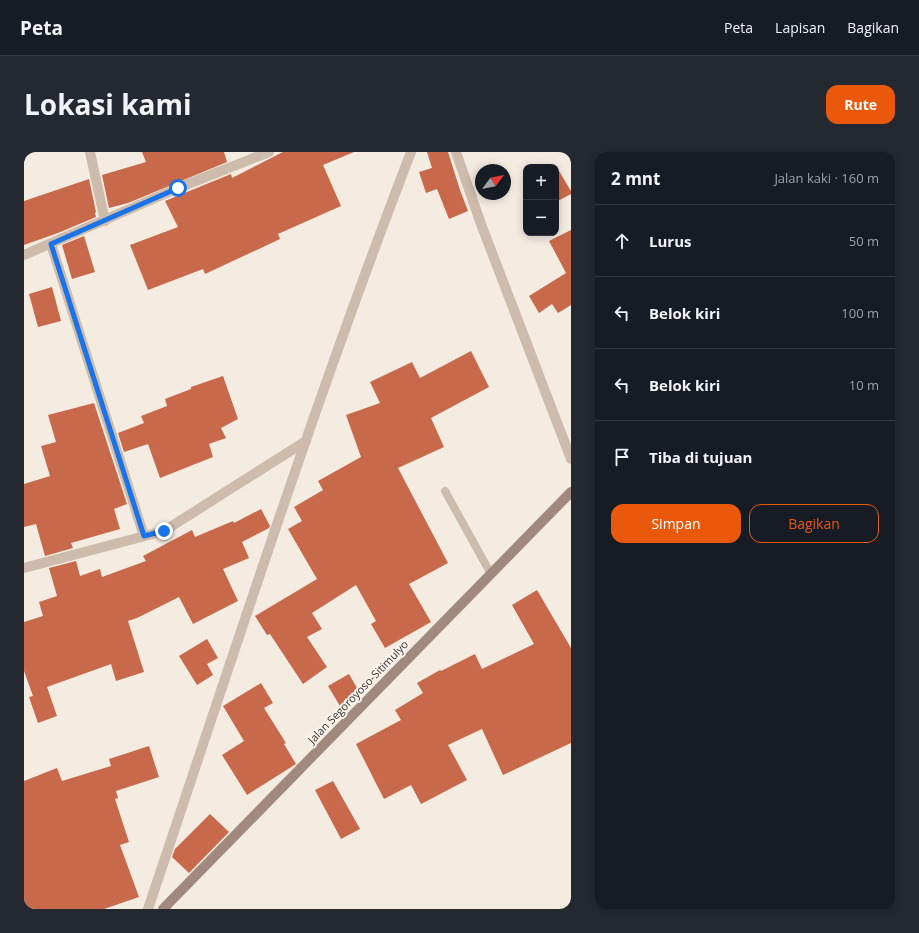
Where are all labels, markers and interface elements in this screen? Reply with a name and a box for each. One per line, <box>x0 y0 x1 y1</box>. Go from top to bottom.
text: Peta <box>20 15 63 41</box>
text: Peta <box>724 18 753 37</box>
text: Lapisan <box>775 18 825 37</box>
text: Bagikan <box>847 18 899 37</box>
text: Lokasi kami <box>24 85 191 123</box>
button: Rute <box>826 85 895 124</box>
north arrow <box>475 164 511 200</box>
map controls <box>523 164 559 236</box>
button: + <box>523 164 559 200</box>
text: 2 mnt <box>611 167 660 190</box>
text: Jalan kaki · 160 m <box>774 169 879 187</box>
route start <box>169 179 187 197</box>
button: − <box>523 200 559 236</box>
icon: ahead <box>611 230 633 252</box>
text: Lurus <box>649 231 691 251</box>
text: 50 m <box>849 232 879 250</box>
icon: left <box>611 302 633 324</box>
text: Belok kiri <box>649 303 720 323</box>
text: 100 m <box>841 304 879 322</box>
icon: left <box>611 374 633 396</box>
text: Belok kiri <box>649 375 720 395</box>
text: 10 m <box>849 376 879 394</box>
icon: arrive <box>611 446 633 468</box>
text: Tiba di tujuan <box>649 447 752 467</box>
button: Simpan <box>611 504 741 543</box>
button: Bagikan <box>749 504 879 543</box>
route end <box>155 522 173 540</box>
street label: Jalan Segoroyoso-Sitimulyo <box>303 636 411 747</box>

